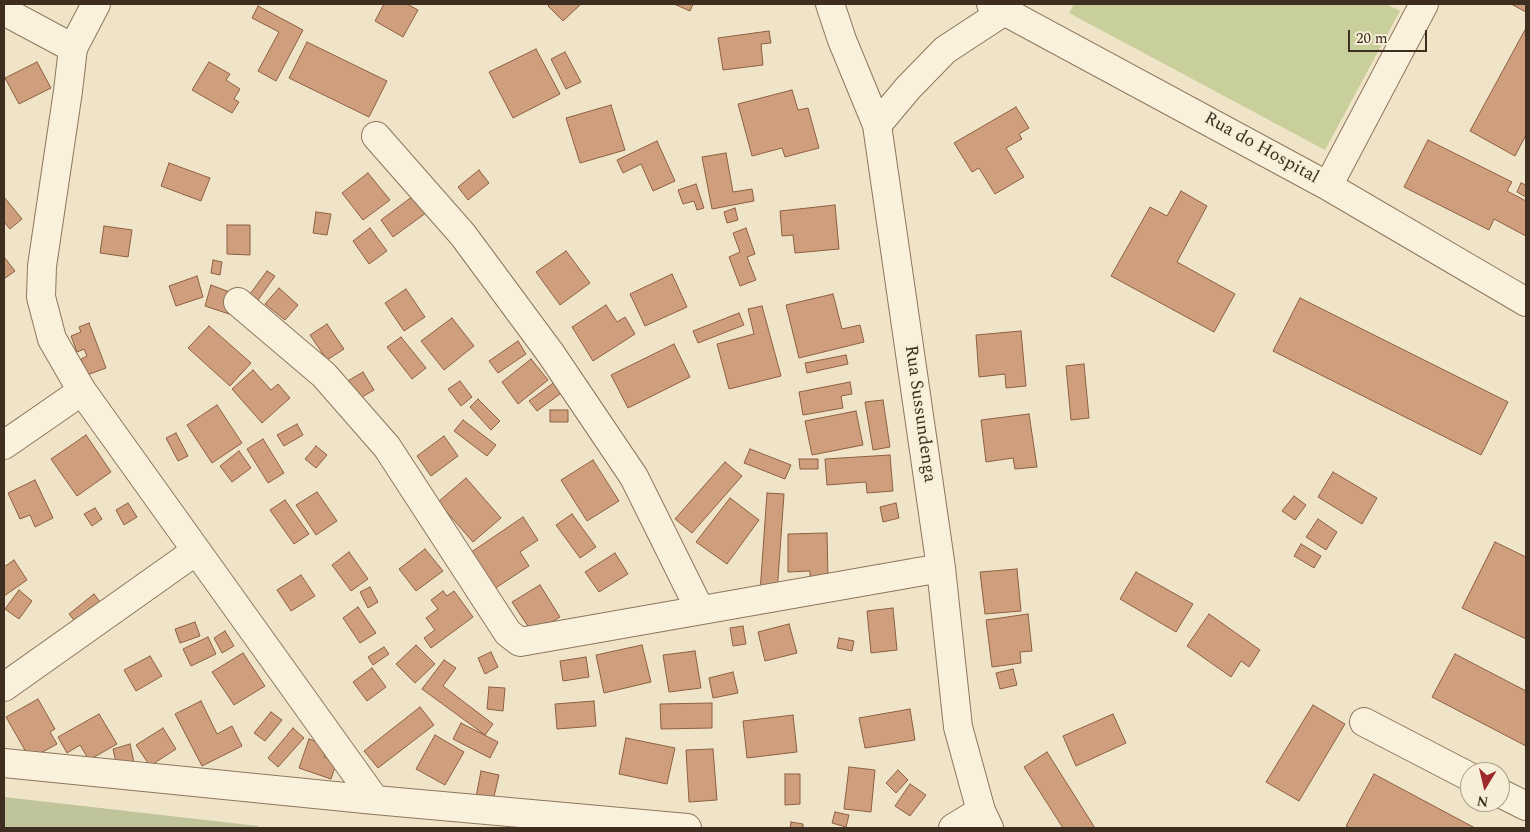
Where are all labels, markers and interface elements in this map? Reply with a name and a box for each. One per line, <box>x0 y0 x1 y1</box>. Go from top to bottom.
scale bar <box>1350 20 1429 52</box>
text: 20 m <box>1356 27 1388 50</box>
street label: Rua do Hospital <box>1200 109 1322 189</box>
street label: Rua Sussundenga <box>899 344 939 484</box>
north arrow <box>1460 762 1510 812</box>
text: N <box>1475 790 1490 813</box>

